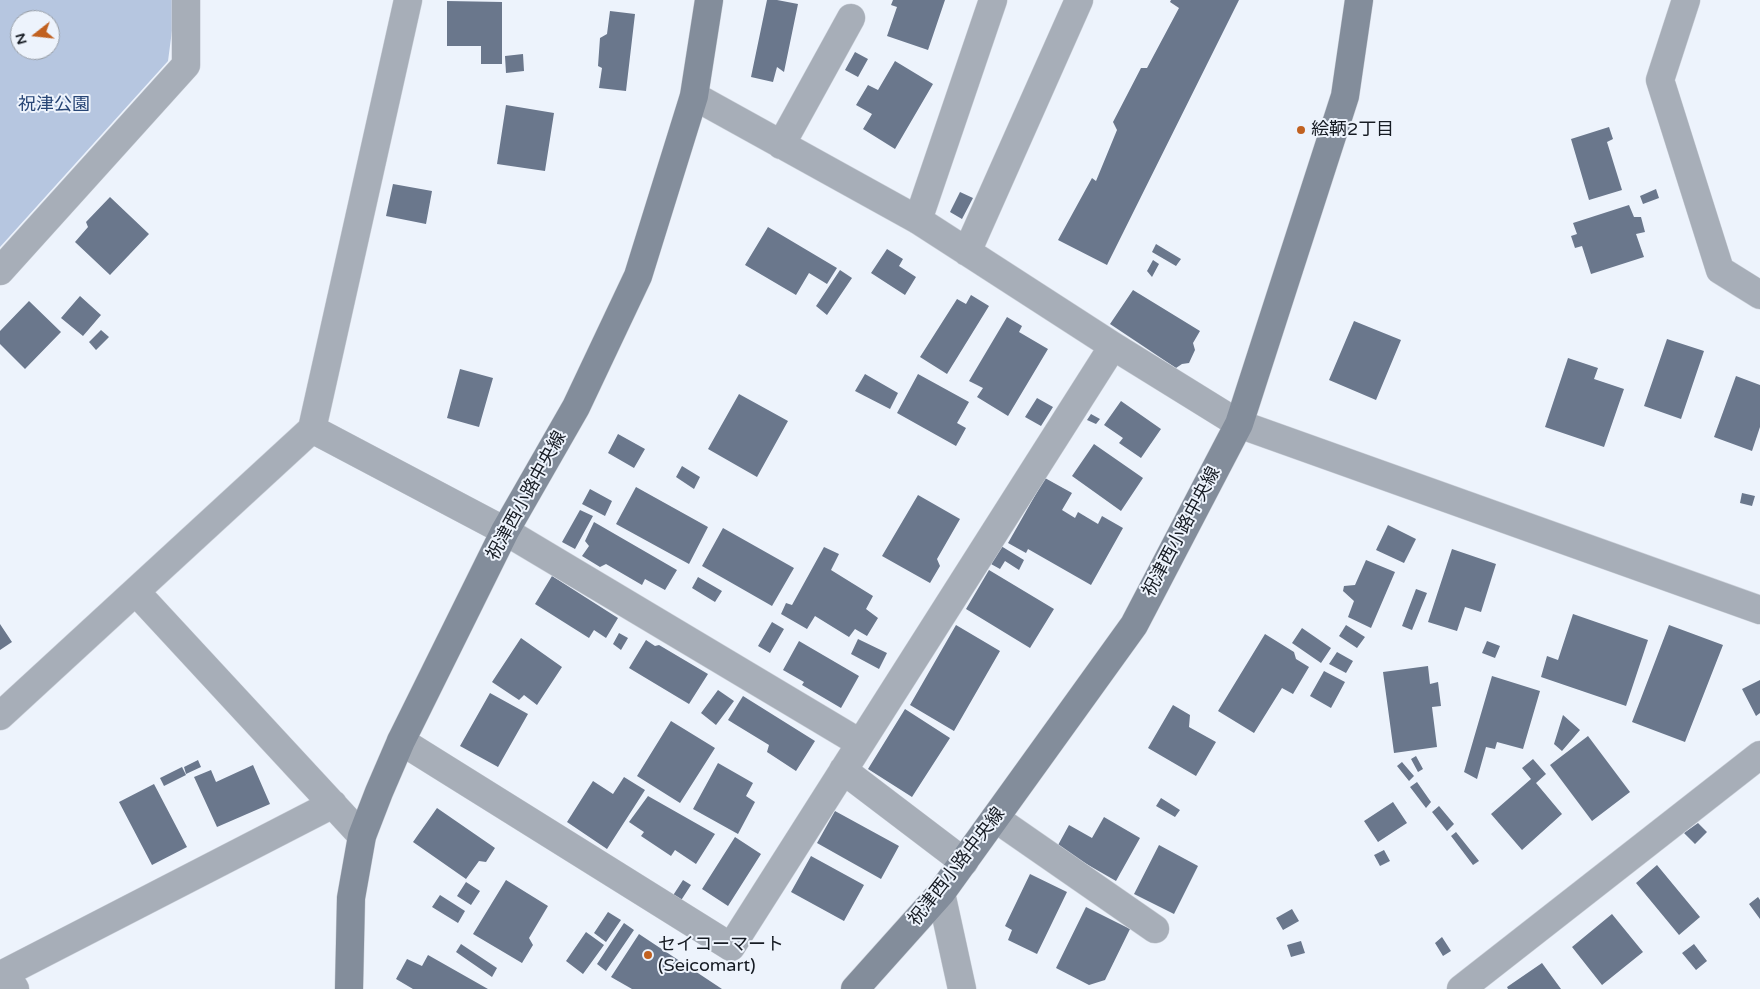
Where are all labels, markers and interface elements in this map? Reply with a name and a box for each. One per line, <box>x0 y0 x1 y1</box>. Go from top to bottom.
north arrow <box>10 10 60 60</box>
text: N <box>11 31 31 47</box>
park label: 祝津公園 <box>18 94 90 116</box>
place label: 絵鞆2丁目 <box>1311 119 1394 141</box>
marker: 絵鞆2丁目 <box>1295 124 1307 136</box>
street label: 祝津西小路中央線 <box>483 428 571 564</box>
street label: 祝津西小路中央線 <box>1139 463 1225 601</box>
street label: 祝津西小路中央線 <box>904 804 1010 930</box>
place label: セイコーマート (Seicomart) <box>658 934 784 976</box>
marker: セイコーマート (Seicomart) <box>642 949 654 961</box>

